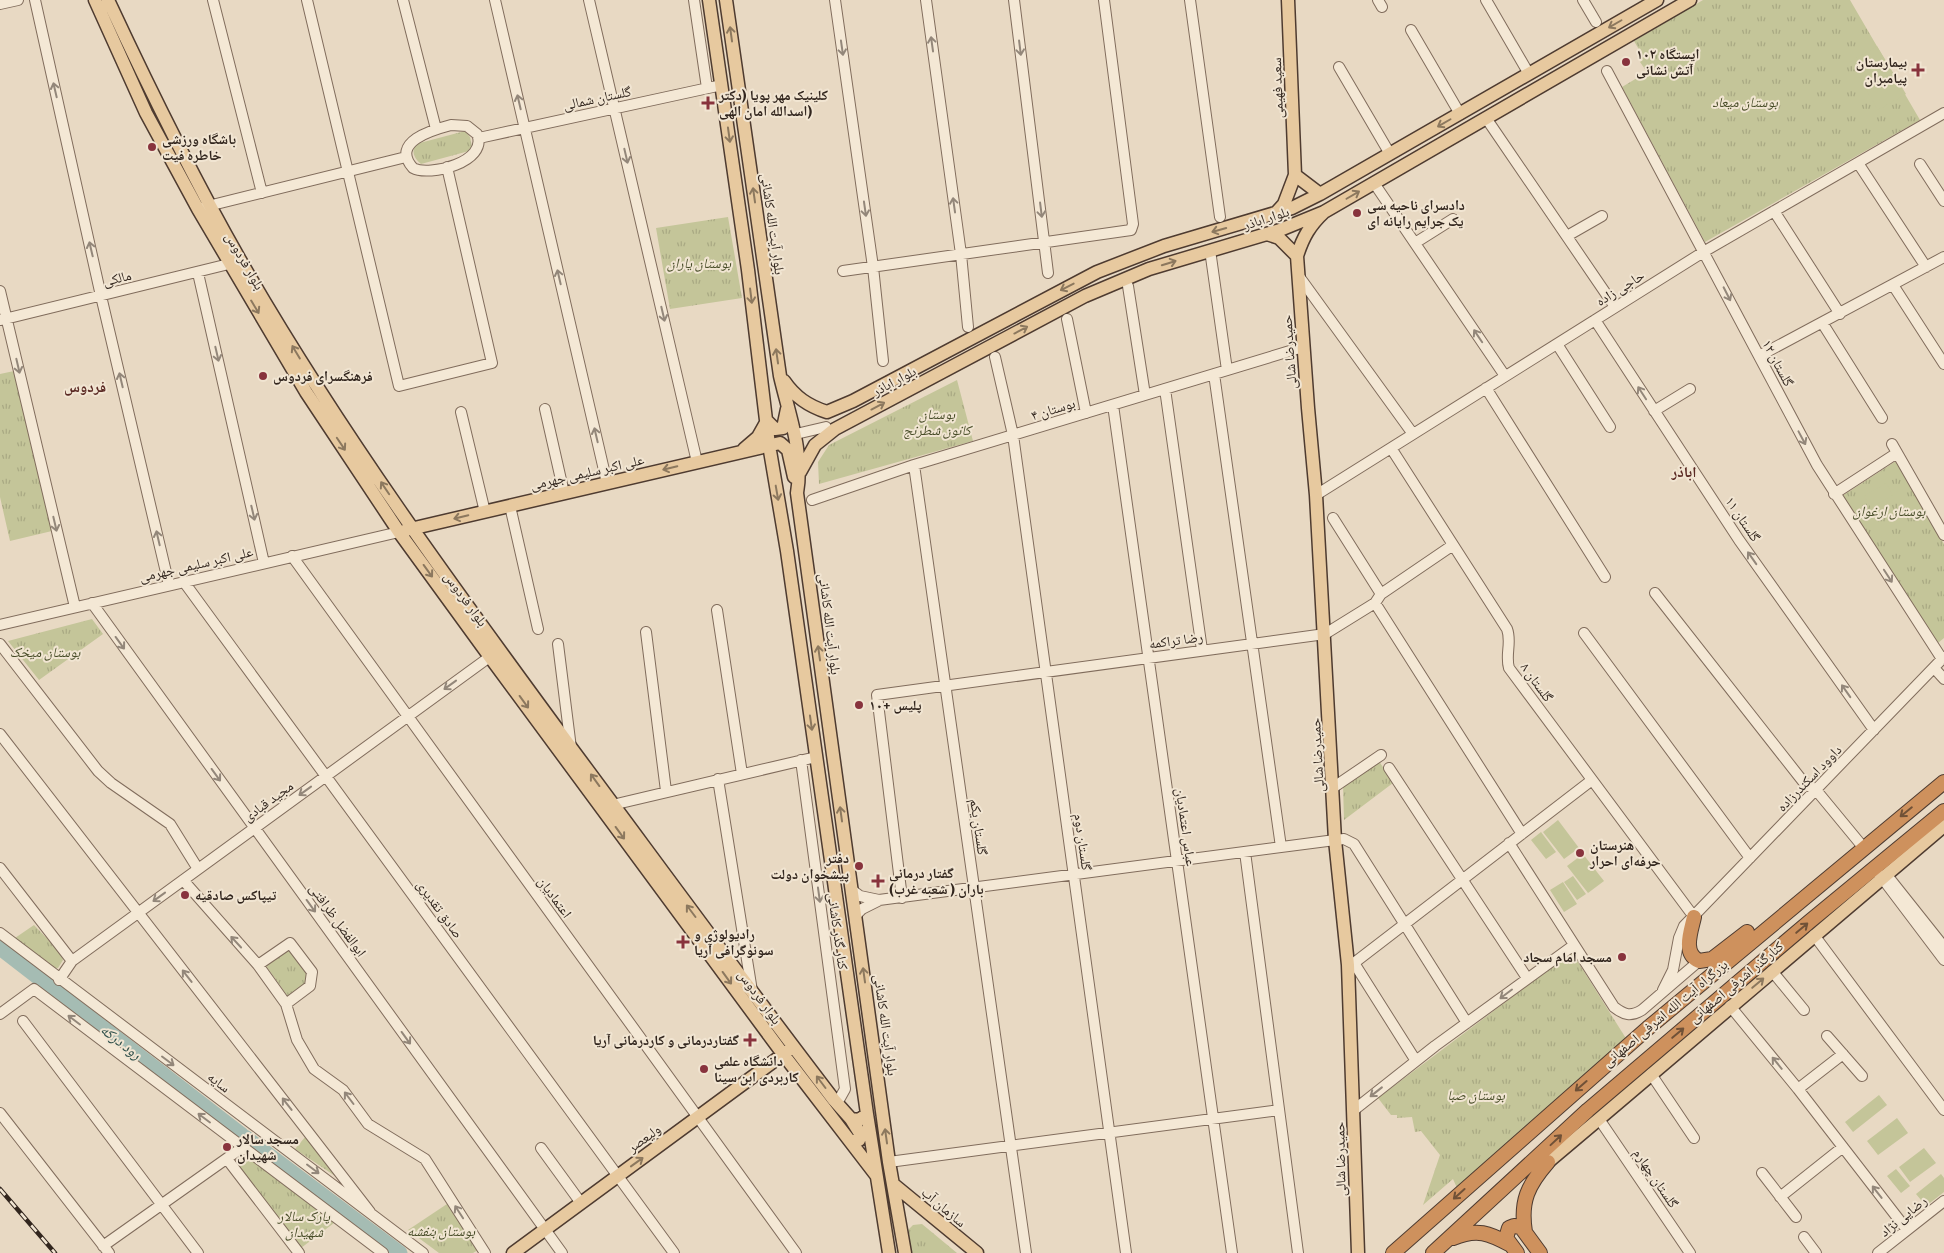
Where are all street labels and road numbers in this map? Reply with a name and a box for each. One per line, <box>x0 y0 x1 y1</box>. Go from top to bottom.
street label: سعید فهیمی <box>1265 57 1287 119</box>
street label: گلستان شمالی <box>561 80 633 114</box>
street label: بلوار آیت الله کاشانی <box>757 172 791 276</box>
street label: بلوار اباذر <box>1239 200 1291 234</box>
street label: بلوار فردوس <box>221 228 270 293</box>
street label: مالکی <box>100 264 133 290</box>
street label: حاجی زاده <box>1591 264 1648 310</box>
street label: حمیدرضا شالی <box>1275 314 1301 390</box>
street label: گلستان ۱۲ <box>1758 335 1800 390</box>
street label: بلوار اباذر <box>867 360 919 401</box>
street label: بوستان ۴ <box>1028 392 1078 424</box>
street label: علی اکبر سلیمی جهرمی <box>528 448 646 494</box>
street label: گلستان ۱۱ <box>1721 492 1766 545</box>
street label: علی اکبر سلیمی جهرمی <box>137 540 255 586</box>
street label: بلوار فردوس <box>440 567 494 630</box>
street label: بلوار آیت الله کاشانی <box>815 572 847 676</box>
street label: رضا تراکمه <box>1147 625 1204 653</box>
street label: گلستان ٨ <box>1517 658 1559 705</box>
street label: حمیدرضا شالی <box>1304 717 1328 793</box>
street label: داوود اسکندرزاده <box>1771 739 1846 815</box>
street label: مجید قبادی <box>238 775 297 825</box>
street label: عباس اعتمادیان <box>1172 786 1202 867</box>
street label: گلستان یکم <box>965 797 994 857</box>
street label: گلستان دوم <box>1069 812 1098 872</box>
street label: اعتمادیان <box>534 871 578 921</box>
street label: صادق تقدیری <box>413 875 469 942</box>
street label: ابوالفضل ظرافتی <box>305 879 372 960</box>
street label: کنار گذر کاشانی <box>824 891 854 971</box>
street label: کنارگذر اشرفی اصفهانی <box>1684 935 1787 1027</box>
street label: بزرگراه آیت الله اشرفی اصفهانی <box>1597 954 1731 1071</box>
street label: بلوار فردوس <box>734 965 788 1028</box>
street label: بلوار آیت الله کاشانی <box>870 973 904 1077</box>
street label: سایه <box>204 1066 235 1096</box>
street label: ولیعصر <box>622 1118 664 1157</box>
street label: حمیدرضا شالی <box>1328 1122 1350 1196</box>
street label: گلستان چهارم <box>1629 1144 1684 1212</box>
street label: سازمان آب <box>918 1181 971 1231</box>
street label: رضایی نژاد <box>1874 1190 1930 1241</box>

